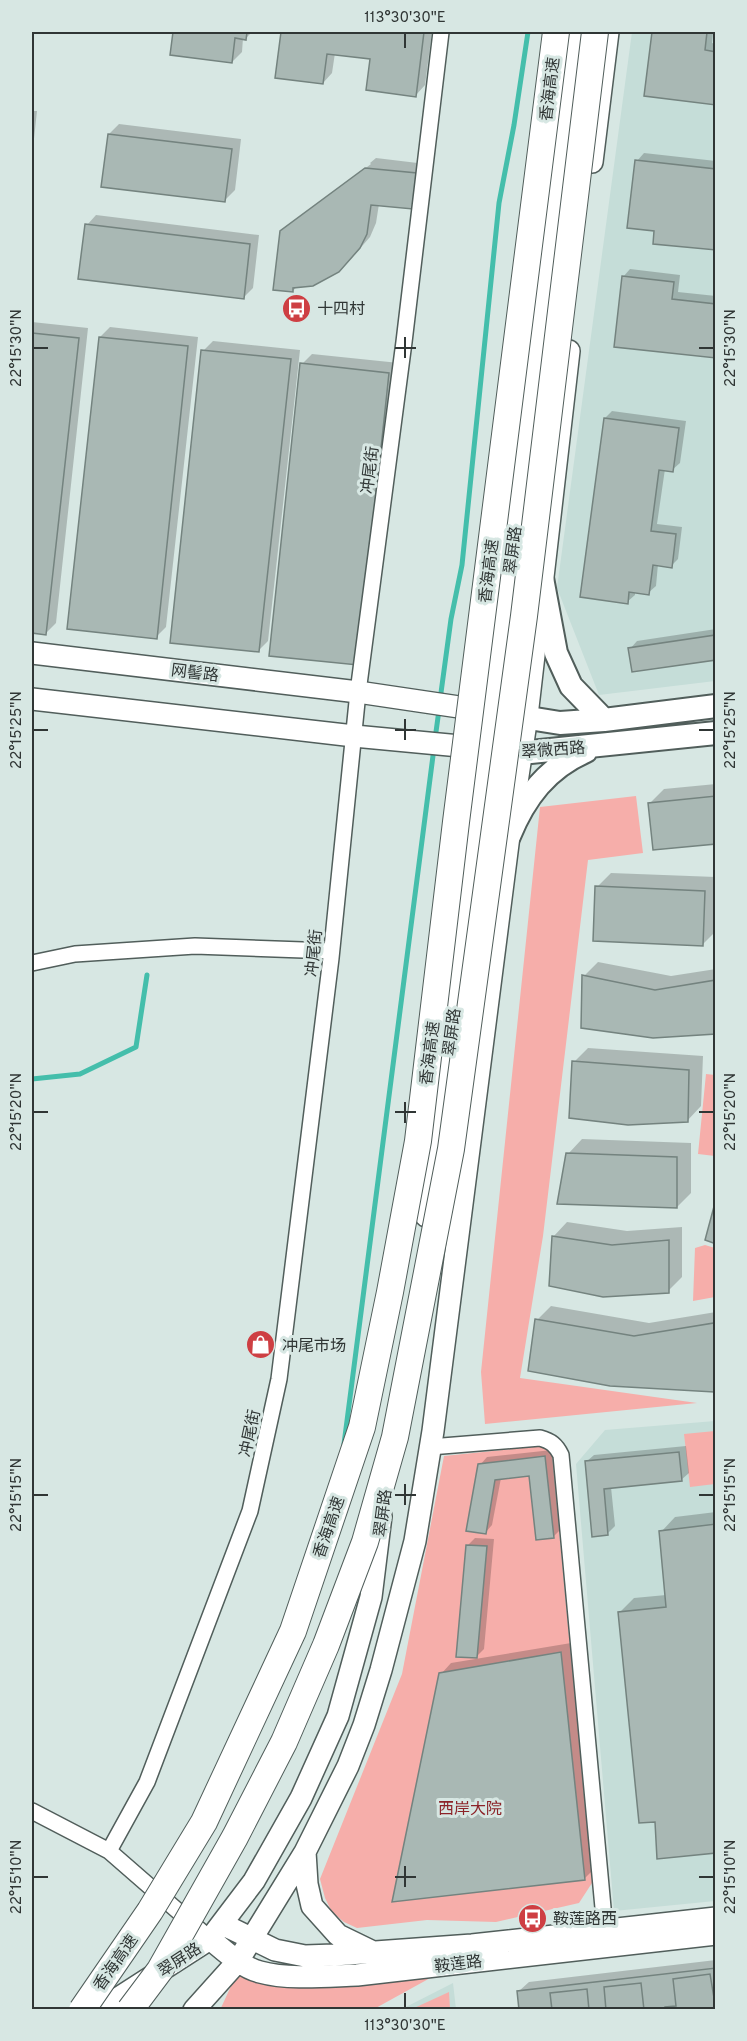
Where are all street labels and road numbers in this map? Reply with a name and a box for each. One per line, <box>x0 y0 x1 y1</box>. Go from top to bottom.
street label: 香海高速 <box>537 56 565 122</box>
street label: 冲尾街 <box>358 445 384 495</box>
street label: 翠屏路 <box>501 525 527 575</box>
street label: 香海高速 <box>476 538 504 604</box>
street label: 网髻路 <box>170 661 220 687</box>
street label: 翠微西路 <box>521 739 586 763</box>
street label: 冲尾街 <box>303 928 327 978</box>
street label: 翠屏路 <box>440 1007 466 1057</box>
street label: 香海高速 <box>417 1020 445 1086</box>
street label: 冲尾街 <box>236 1408 266 1459</box>
street label: 翠屏路 <box>371 1488 397 1538</box>
street label: 香海高速 <box>310 1494 350 1561</box>
street label: 香海高速 <box>90 1931 143 1995</box>
street label: 翠屏路 <box>155 1939 206 1982</box>
street label: 鞍莲路 <box>433 1952 483 1978</box>

